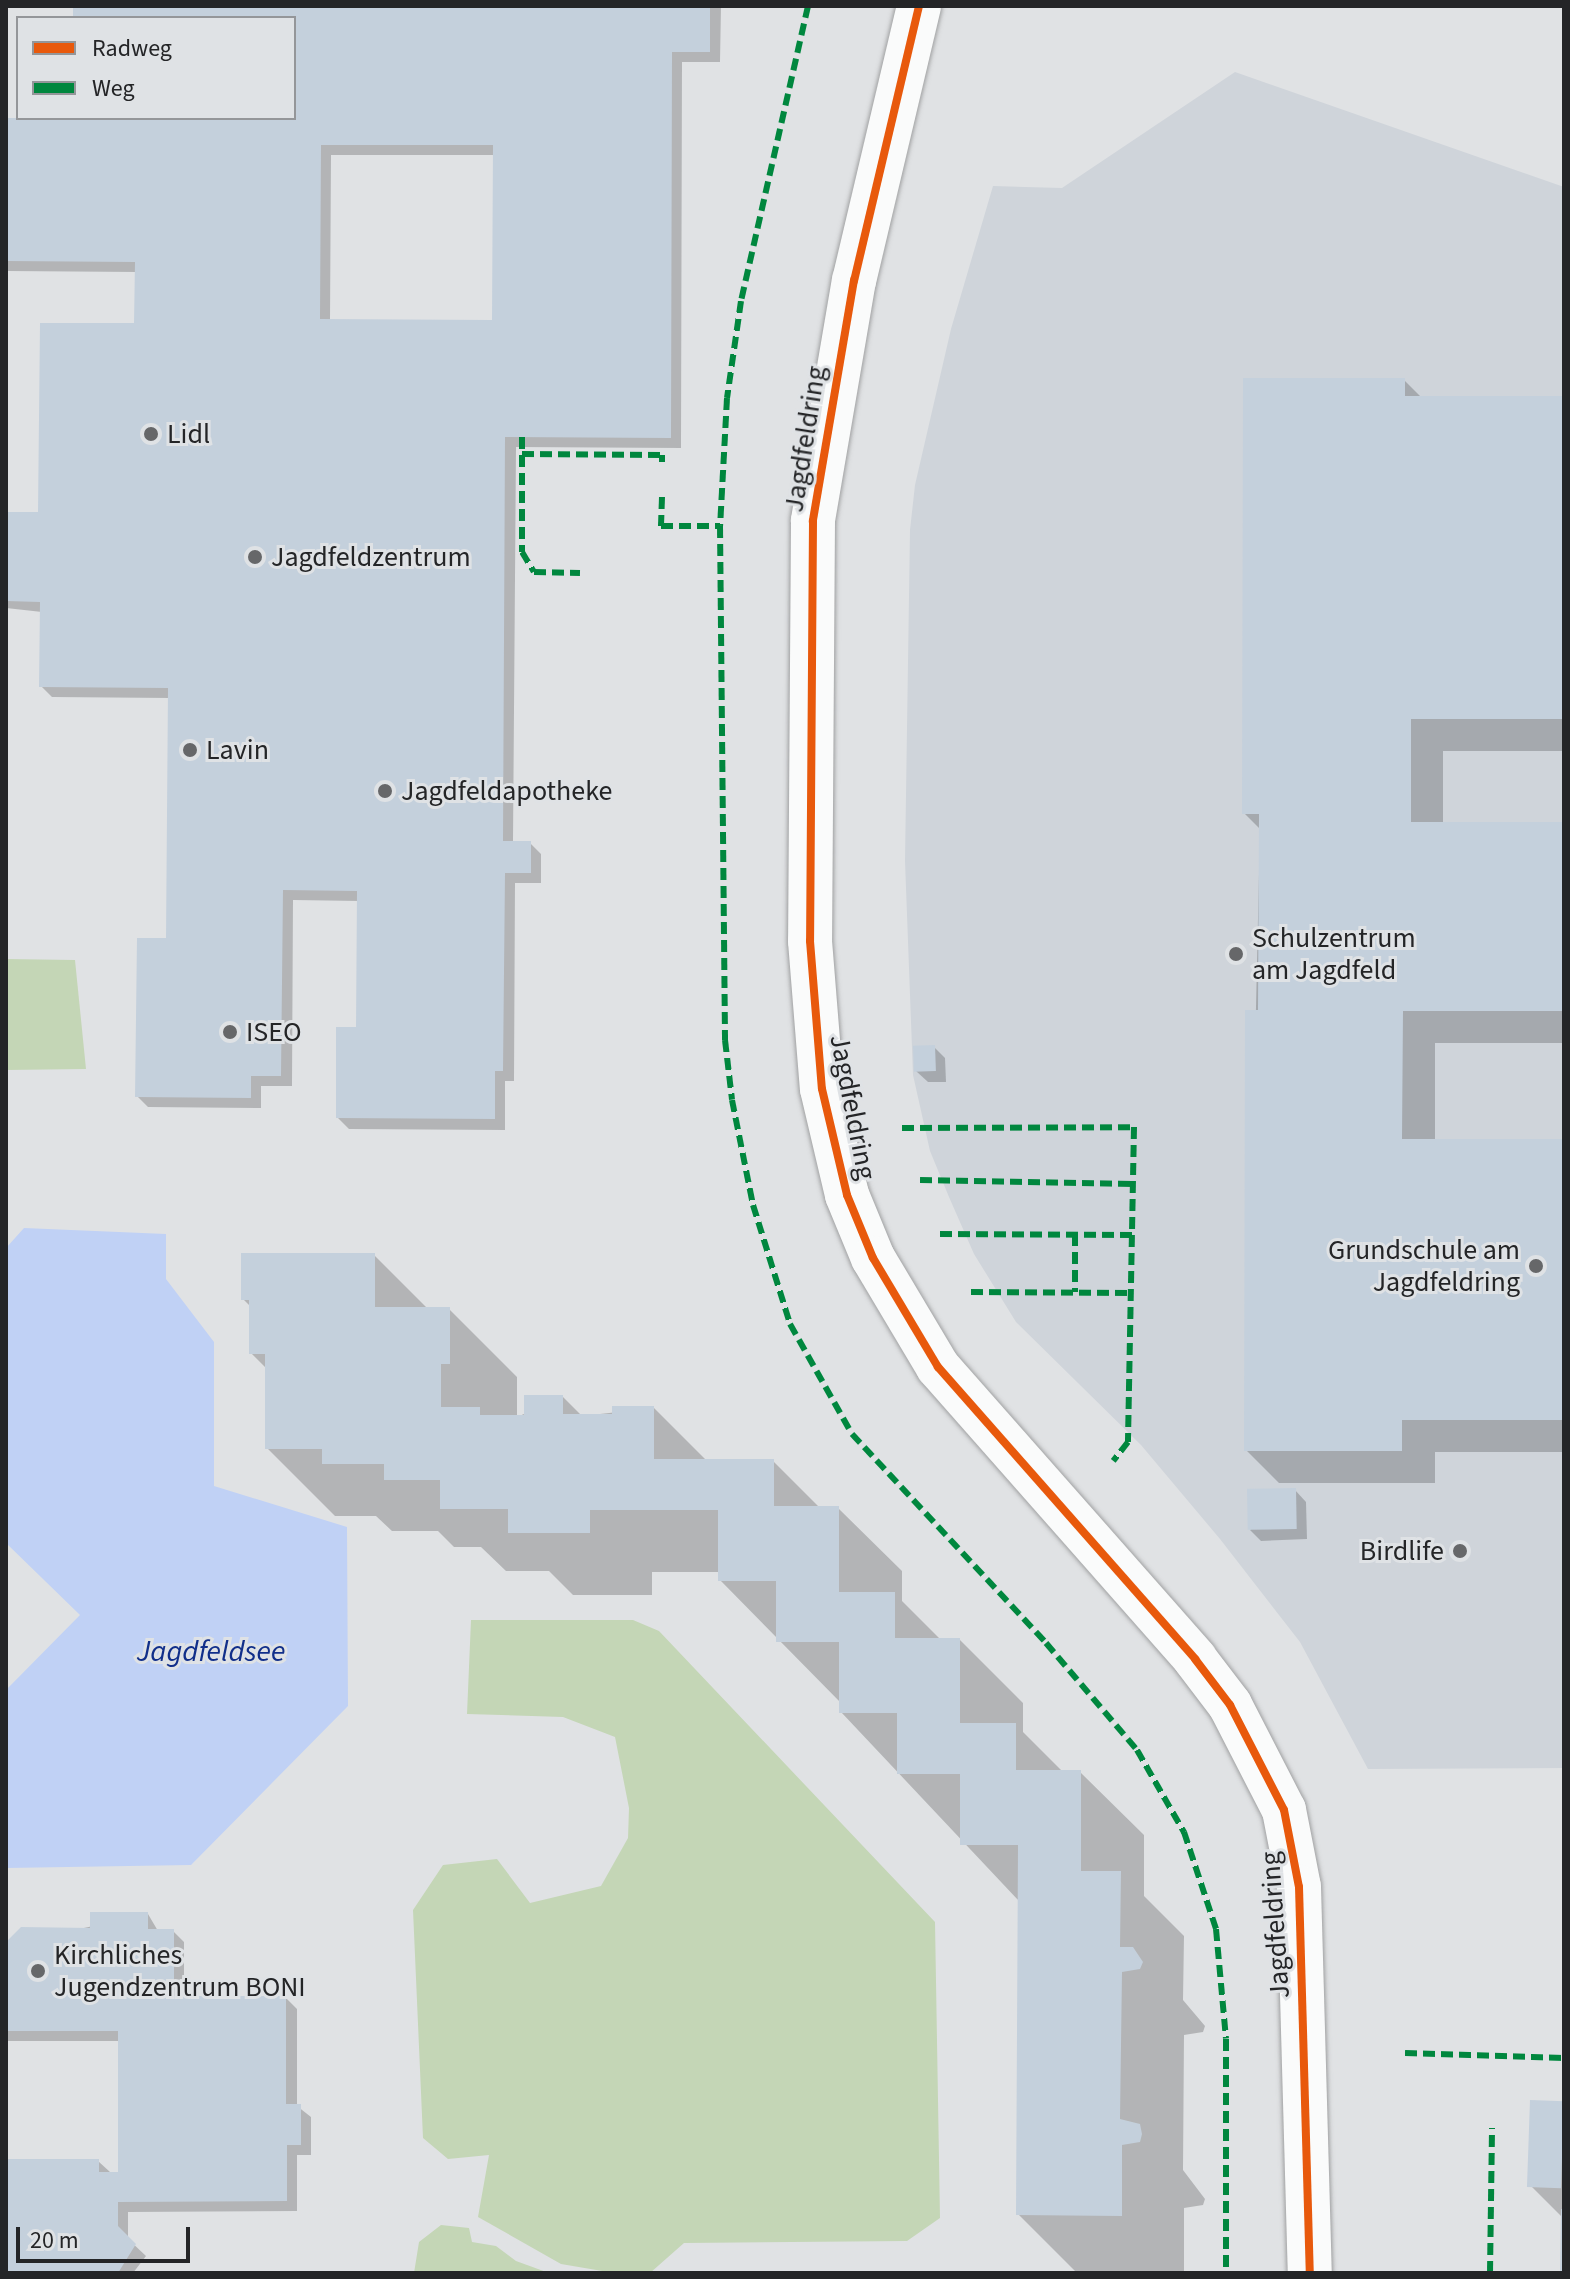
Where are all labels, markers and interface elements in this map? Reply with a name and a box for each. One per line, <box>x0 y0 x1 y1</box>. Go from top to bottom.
legend <box>16 16 296 120</box>
text: Radweg <box>92 31 172 66</box>
text: Weg <box>92 71 135 106</box>
street label: Jagdfeldring <box>777 364 833 514</box>
place label: Lidl <box>167 417 210 451</box>
marker: Lidl <box>142 425 160 443</box>
place label: Jagdfeldzentrum <box>271 540 471 574</box>
marker: Jagdfeldzentrum <box>246 548 264 566</box>
place label: Lavin <box>206 733 269 767</box>
marker: Lavin <box>181 741 199 759</box>
place label: Jagdfeldapotheke <box>401 774 612 808</box>
marker: Jagdfeldapotheke <box>376 782 394 800</box>
place label: Schulzentrum am Jagdfeld <box>1252 921 1416 987</box>
marker: Schulzentrum am Jagdfeld <box>1227 945 1245 963</box>
place label: ISEO <box>246 1015 302 1049</box>
marker: ISEO <box>221 1023 239 1041</box>
street label: Jagdfeldring <box>822 1032 884 1182</box>
place label: Grundschule am Jagdfeldring <box>1328 1233 1520 1299</box>
marker: Grundschule am Jagdfeldring <box>1527 1257 1545 1275</box>
place label: Birdlife <box>1360 1534 1444 1568</box>
marker: Birdlife <box>1451 1542 1469 1560</box>
water label: Jagdfeldsee <box>137 1634 285 1670</box>
street label: Jagdfeldring <box>1253 1850 1297 2000</box>
place label: Kirchliches Jugendzentrum BONI <box>54 1938 306 2004</box>
marker: Kirchliches Jugendzentrum BONI <box>29 1962 47 1980</box>
scale bar <box>20 2211 194 2261</box>
text: 20 m <box>30 2223 79 2258</box>

